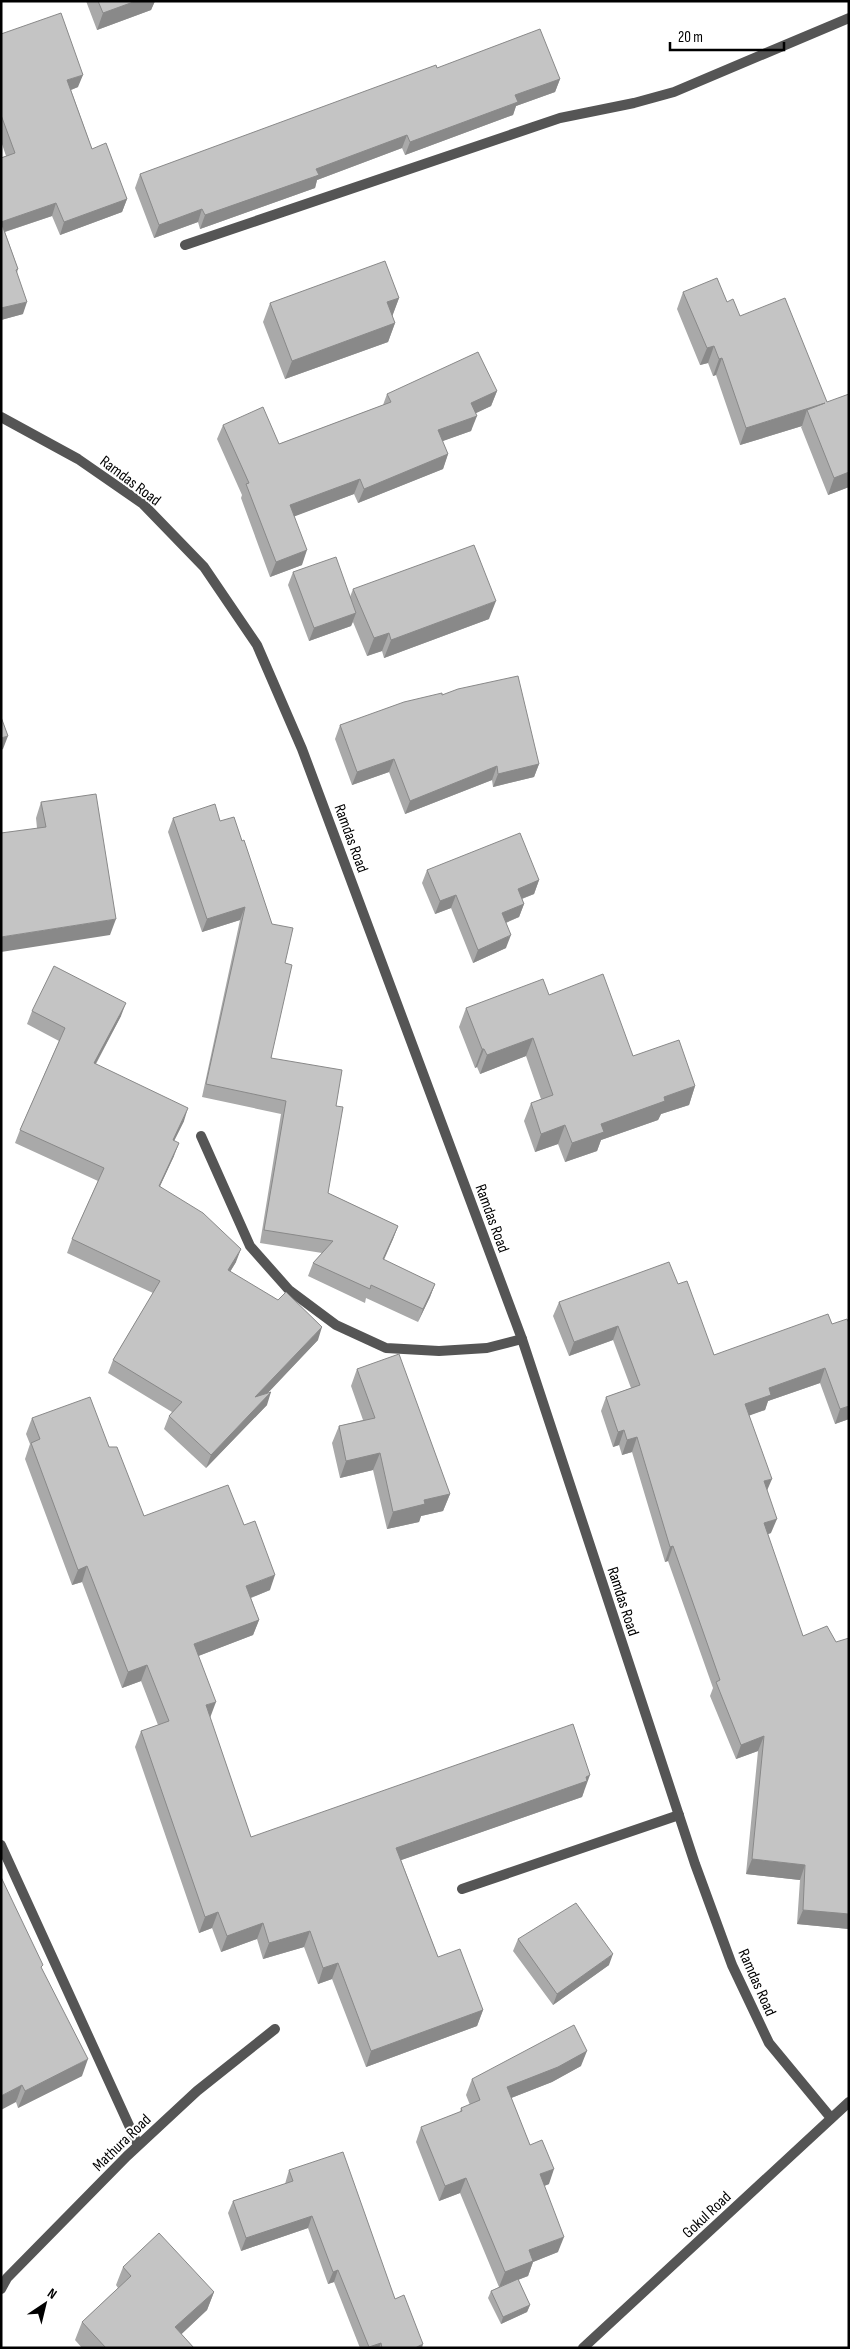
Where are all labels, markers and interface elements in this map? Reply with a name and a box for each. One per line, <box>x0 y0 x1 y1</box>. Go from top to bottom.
scale bar <box>670 20 784 52</box>
text: 20 m <box>678 28 703 47</box>
street label: Ramdas Road <box>96 452 164 510</box>
street label: Ramdas Road <box>329 802 372 875</box>
street label: Ramdas Road <box>470 1182 513 1255</box>
street label: Ramdas Road <box>603 1565 643 1638</box>
street label: Ramdas Road <box>733 1946 780 2019</box>
street label: Mathura Road <box>89 2111 155 2176</box>
street label: Gokul Road <box>679 2188 735 2242</box>
north arrow <box>20 2279 70 2329</box>
text: N <box>44 2285 60 2303</box>

